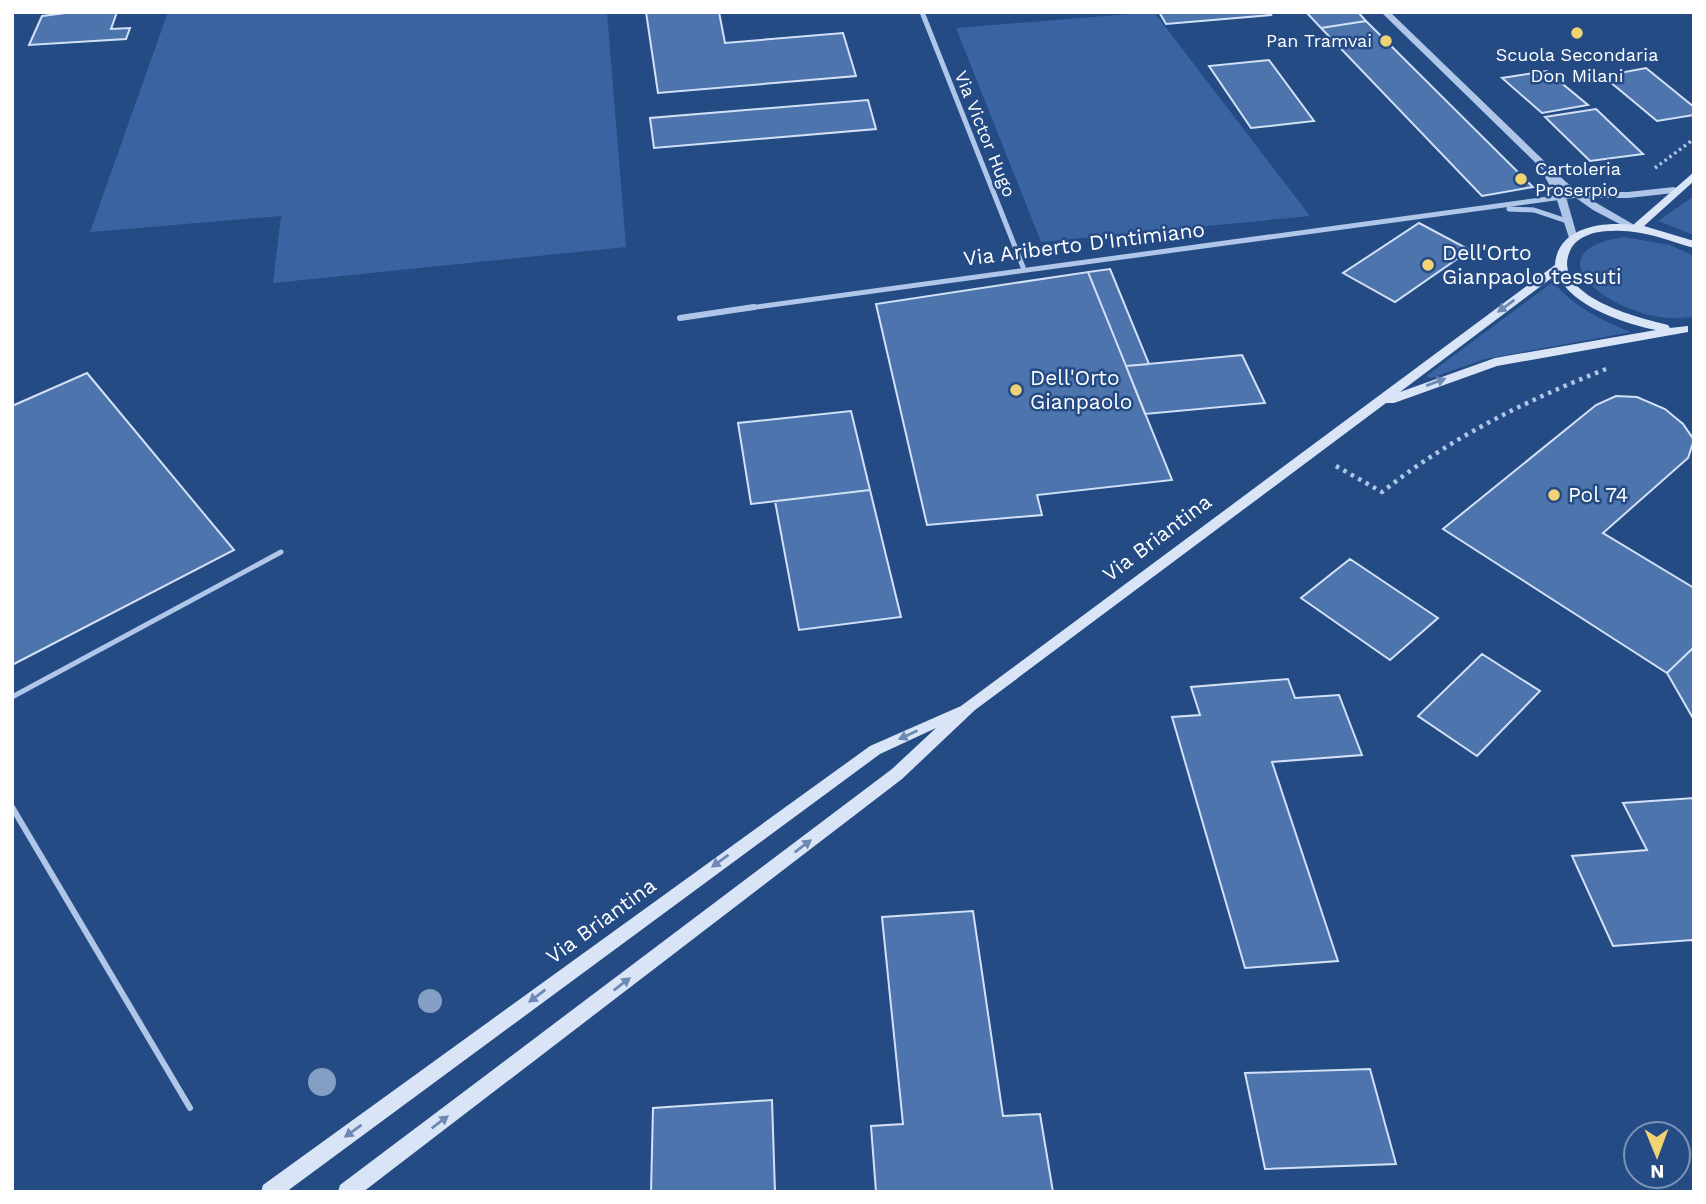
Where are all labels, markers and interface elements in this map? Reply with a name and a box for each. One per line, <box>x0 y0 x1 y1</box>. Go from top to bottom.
marker: Scuola Secondaria Don Milani <box>1569 25 1585 41</box>
place label: Pan Tramvai <box>1266 30 1372 51</box>
marker: Pan Tramvai <box>1378 33 1394 49</box>
place label: Scuola Secondaria Don Milani <box>1496 44 1658 86</box>
street label: Via Victor Hugo <box>951 68 1020 200</box>
place label: Cartoleria Proserpio <box>1535 158 1621 200</box>
marker: Cartoleria Proserpio <box>1513 171 1529 187</box>
street label: Via Ariberto D'Intimiano <box>962 216 1206 271</box>
place label: Dell'Orto Gianpaolo tessuti <box>1442 240 1622 289</box>
marker: Dell'Orto Gianpaolo tessuti <box>1420 257 1436 273</box>
one-way arrow <box>1497 299 1516 313</box>
place label: Dell'Orto Gianpaolo <box>1030 365 1132 414</box>
one-way arrow <box>1426 376 1447 387</box>
marker: Dell'Orto Gianpaolo <box>1008 382 1024 398</box>
place label: Pol 74 <box>1568 482 1628 507</box>
marker: Pol 74 <box>1546 487 1562 503</box>
street label: Via Briantina <box>1097 489 1216 587</box>
one-way arrow <box>898 729 918 741</box>
one-way arrow <box>794 840 812 854</box>
one-way arrow <box>710 854 729 868</box>
street label: Via Briantina <box>541 872 661 969</box>
one-way arrow <box>613 978 631 992</box>
one-way arrow <box>528 989 546 1004</box>
one-way arrow <box>431 1114 449 1129</box>
north arrow <box>1622 1120 1692 1190</box>
one-way arrow <box>344 1124 362 1138</box>
text: N <box>1650 1160 1665 1183</box>

